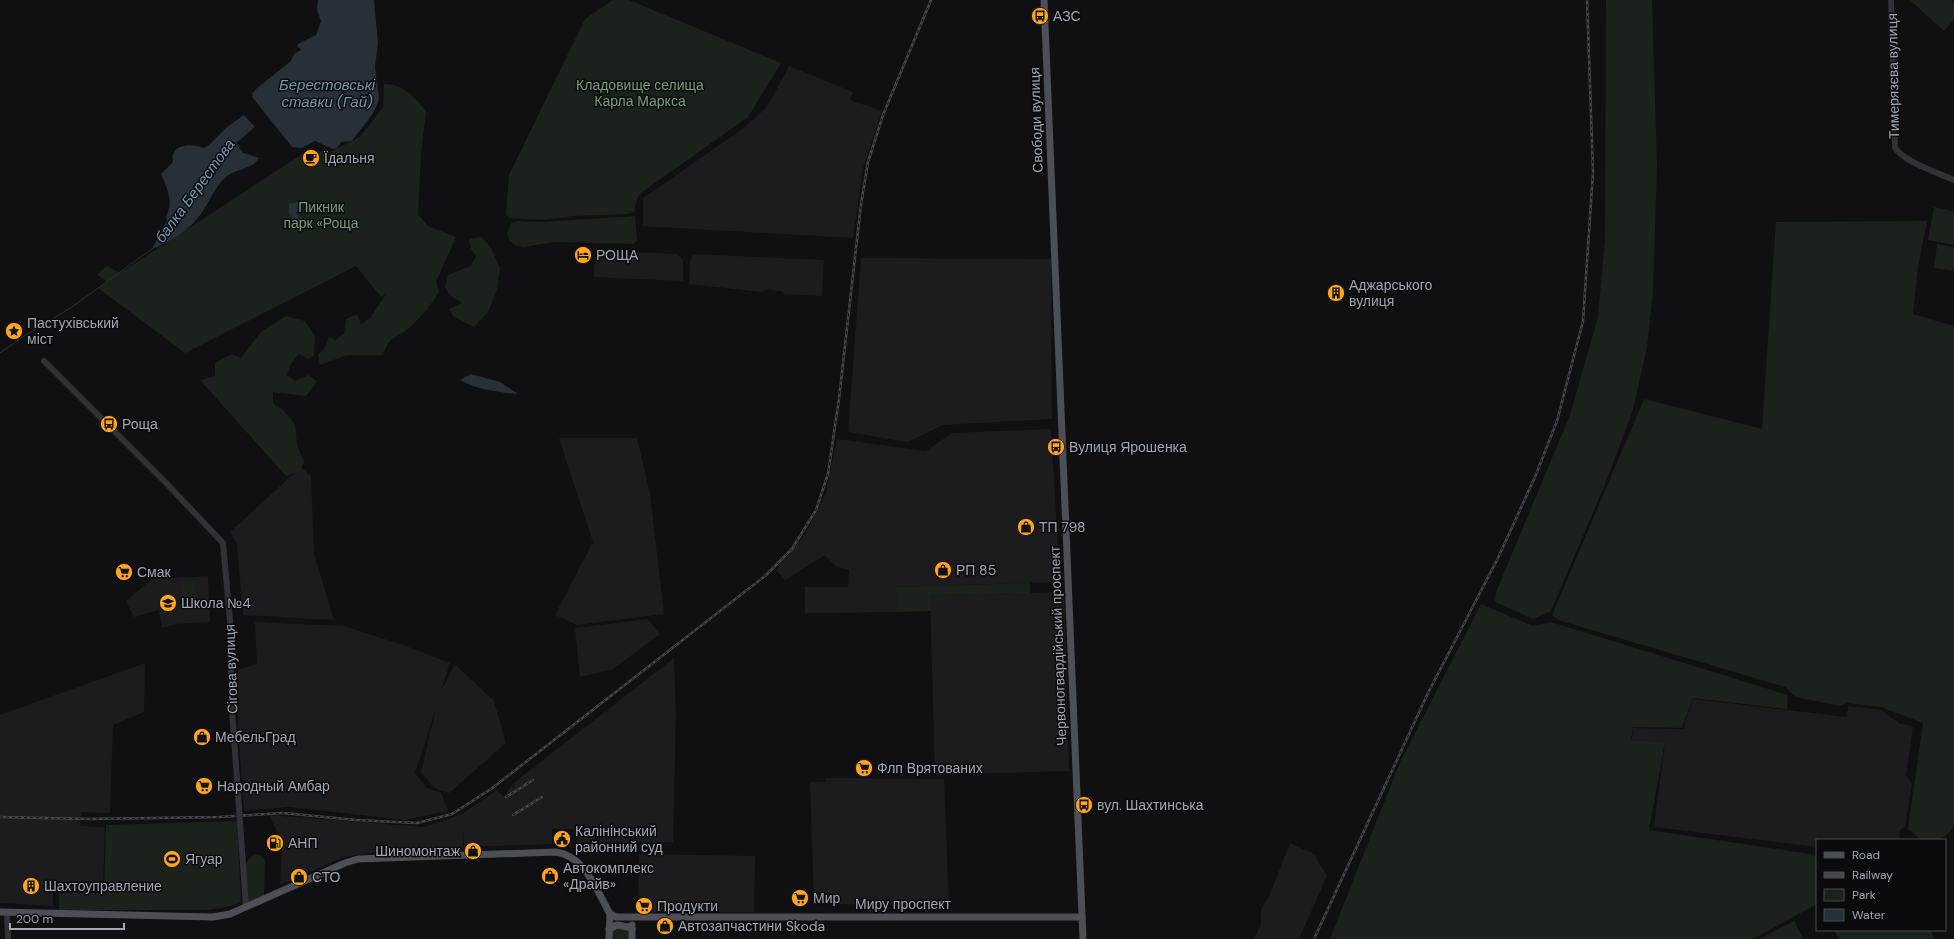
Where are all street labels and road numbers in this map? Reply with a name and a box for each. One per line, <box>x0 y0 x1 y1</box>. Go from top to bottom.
street label: Тимерязєва вулиця <box>1883 13 1903 139</box>
street label: Свободи вулиця <box>1025 67 1047 173</box>
street label: Червоногвардійський проспект <box>1045 545 1070 746</box>
street label: Сігова вулиця <box>220 624 242 714</box>
street label: Миру проспект <box>855 895 952 913</box>

